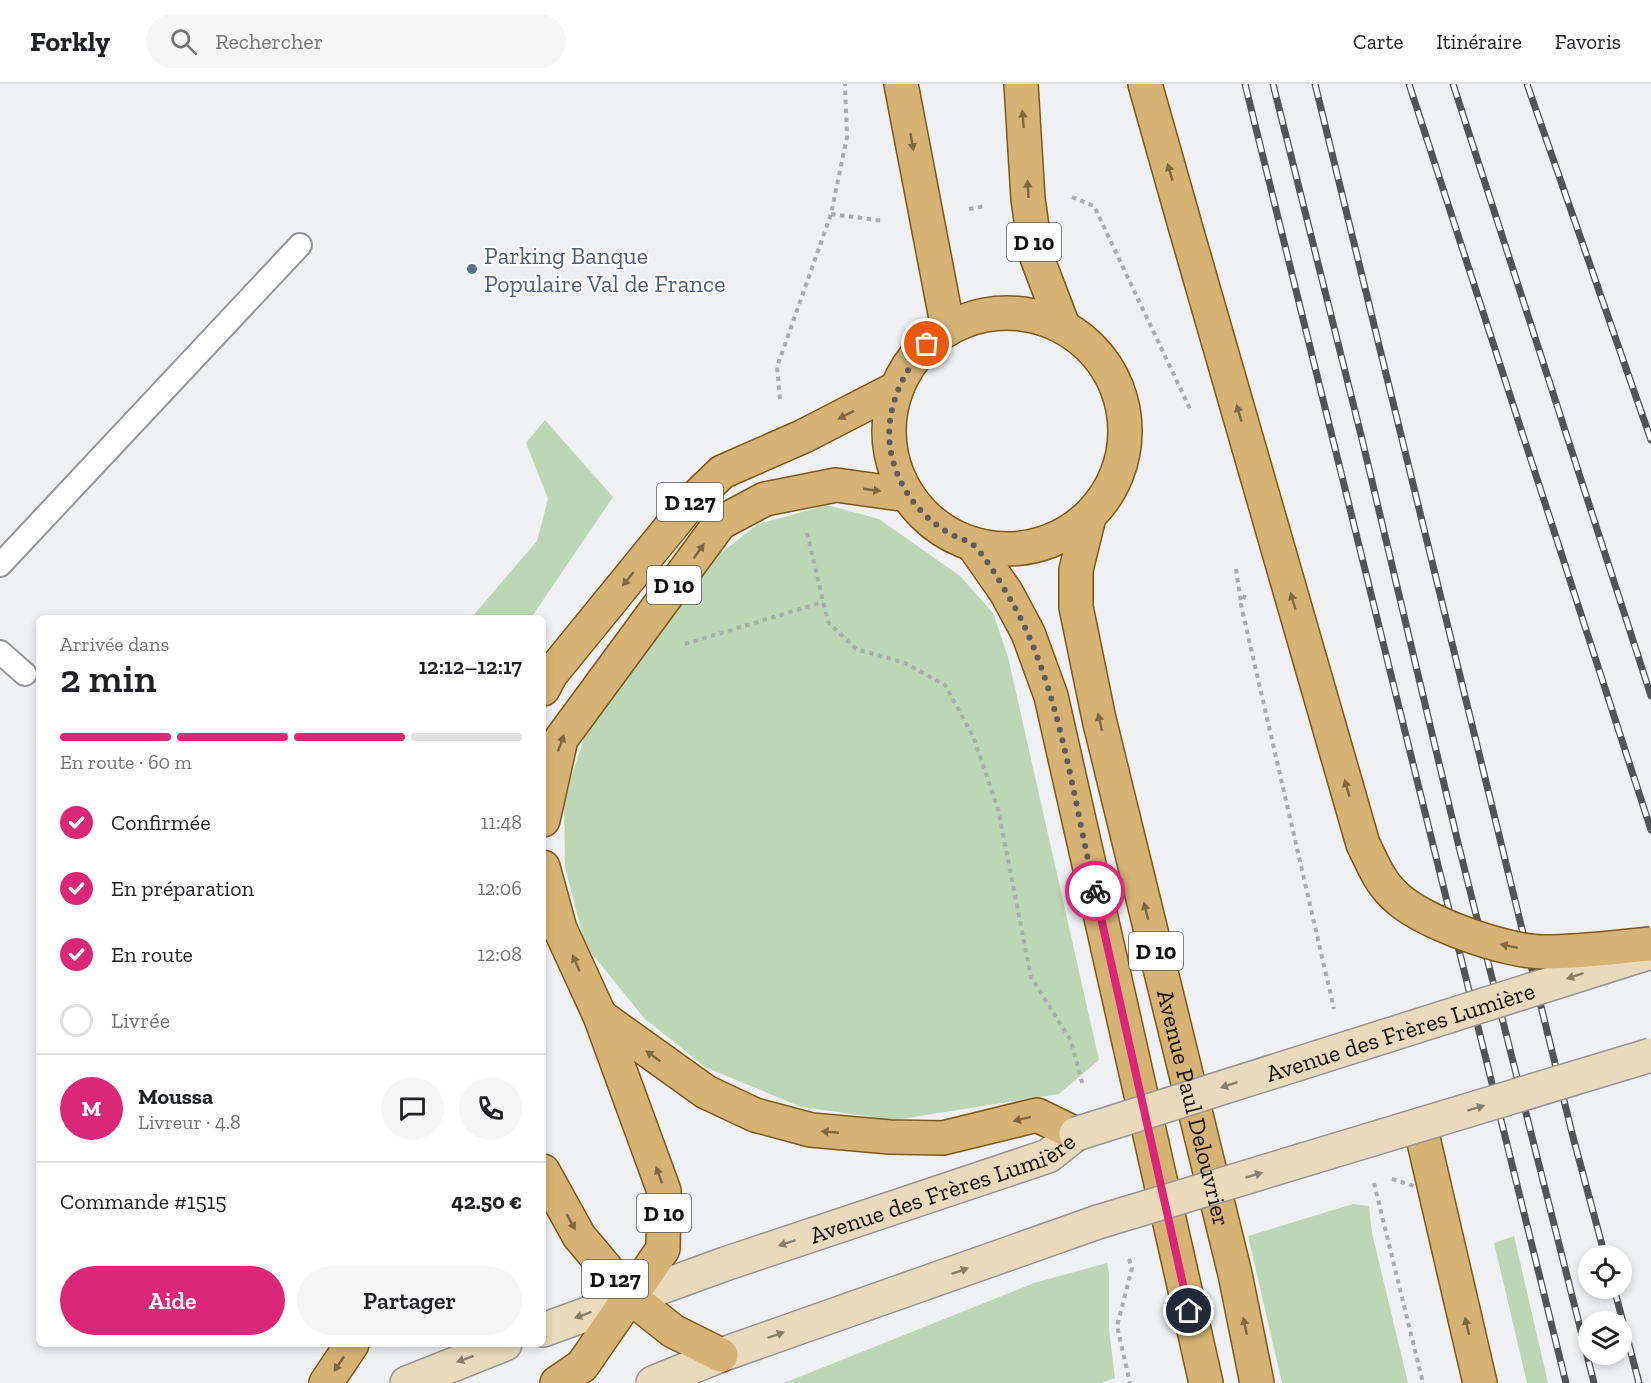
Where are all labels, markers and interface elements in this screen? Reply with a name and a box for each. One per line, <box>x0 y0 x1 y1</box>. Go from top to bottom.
search box <box>146 14 566 68</box>
text: Forkly <box>30 25 110 58</box>
icon: search <box>167 25 200 58</box>
text: Rechercher <box>215 28 323 55</box>
text: Carte <box>1353 29 1403 54</box>
text: Itinéraire <box>1436 29 1522 54</box>
text: Favoris <box>1555 29 1621 54</box>
one-way arrow <box>1018 110 1028 129</box>
one-way arrow <box>908 132 917 151</box>
one-way arrow <box>1165 163 1174 181</box>
one-way arrow <box>1023 179 1032 198</box>
road number: D 10 <box>1007 223 1061 261</box>
place label: Parking Banque Populaire Val de France <box>484 241 725 298</box>
marker: Parking Banque Populaire Val de France <box>465 262 479 276</box>
pin <box>901 318 952 369</box>
icon: bag <box>910 327 943 360</box>
one-way arrow <box>1234 404 1243 422</box>
one-way arrow <box>837 410 855 420</box>
road number: D 127 <box>657 483 723 521</box>
one-way arrow <box>863 486 882 495</box>
one-way arrow <box>693 543 705 559</box>
road number: D 10 <box>647 566 701 604</box>
one-way arrow <box>622 571 635 587</box>
one-way arrow <box>1288 592 1297 610</box>
text: Arrivée dans <box>60 632 169 656</box>
text: 12:12–12:17 <box>418 653 522 680</box>
text: 2 min <box>60 655 157 702</box>
one-way arrow <box>1095 713 1105 731</box>
one-way arrow <box>557 734 567 752</box>
text: En route · 60 m <box>60 750 192 774</box>
one-way arrow <box>1342 779 1351 797</box>
icon: check <box>60 806 93 839</box>
text: Confirmée <box>111 809 211 836</box>
text: 11:48 <box>481 810 522 834</box>
courier <box>1065 861 1125 921</box>
icon: check <box>60 872 93 905</box>
text: En préparation <box>111 875 254 902</box>
icon: bike <box>1079 875 1112 908</box>
text: 12:06 <box>477 876 522 900</box>
one-way arrow <box>1141 902 1151 921</box>
road number: D 10 <box>1129 932 1183 970</box>
icon: check <box>60 938 93 971</box>
one-way arrow <box>1500 940 1519 950</box>
text: En route <box>111 941 193 968</box>
text: 12:08 <box>477 942 522 966</box>
one-way arrow <box>571 954 580 971</box>
one-way arrow <box>1566 971 1584 981</box>
street label: Avenue des Frères Lumière <box>1262 975 1538 1088</box>
street label: Avenue Paul Delouvrier <box>1151 986 1237 1229</box>
text: Livrée <box>111 1007 170 1034</box>
one-way arrow <box>646 1050 662 1062</box>
button: chat <box>381 1077 444 1140</box>
button: phone <box>459 1077 522 1140</box>
one-way arrow <box>1220 1081 1238 1091</box>
text: Moussa <box>138 1083 213 1110</box>
text: M <box>82 1095 101 1122</box>
one-way arrow <box>1467 1103 1485 1112</box>
text: Livreur · 4.8 <box>138 1110 241 1134</box>
one-way arrow <box>1013 1114 1031 1124</box>
street label: Avenue des Frères Lumière <box>806 1126 1081 1249</box>
one-way arrow <box>820 1127 839 1137</box>
one-way arrow <box>653 1166 663 1184</box>
one-way arrow <box>1245 1170 1263 1179</box>
text: Commande #1515 <box>60 1188 227 1215</box>
text: 42.50 € <box>451 1188 522 1215</box>
road number: D 10 <box>637 1194 691 1232</box>
one-way arrow <box>566 1214 576 1231</box>
one-way arrow <box>778 1239 796 1248</box>
map controls <box>1578 1245 1632 1365</box>
button: locate <box>1578 1245 1632 1299</box>
road number: D 127 <box>582 1260 648 1298</box>
one-way arrow <box>951 1265 969 1275</box>
button: Aide <box>60 1266 285 1335</box>
button: Partager <box>297 1266 522 1335</box>
pin <box>1163 1285 1214 1336</box>
icon: home <box>1172 1294 1205 1327</box>
one-way arrow <box>574 1310 592 1320</box>
button: layers <box>1578 1311 1632 1365</box>
one-way arrow <box>1240 1316 1250 1335</box>
one-way arrow <box>1461 1317 1471 1335</box>
one-way arrow <box>767 1330 785 1340</box>
one-way arrow <box>334 1355 345 1372</box>
one-way arrow <box>456 1355 474 1364</box>

